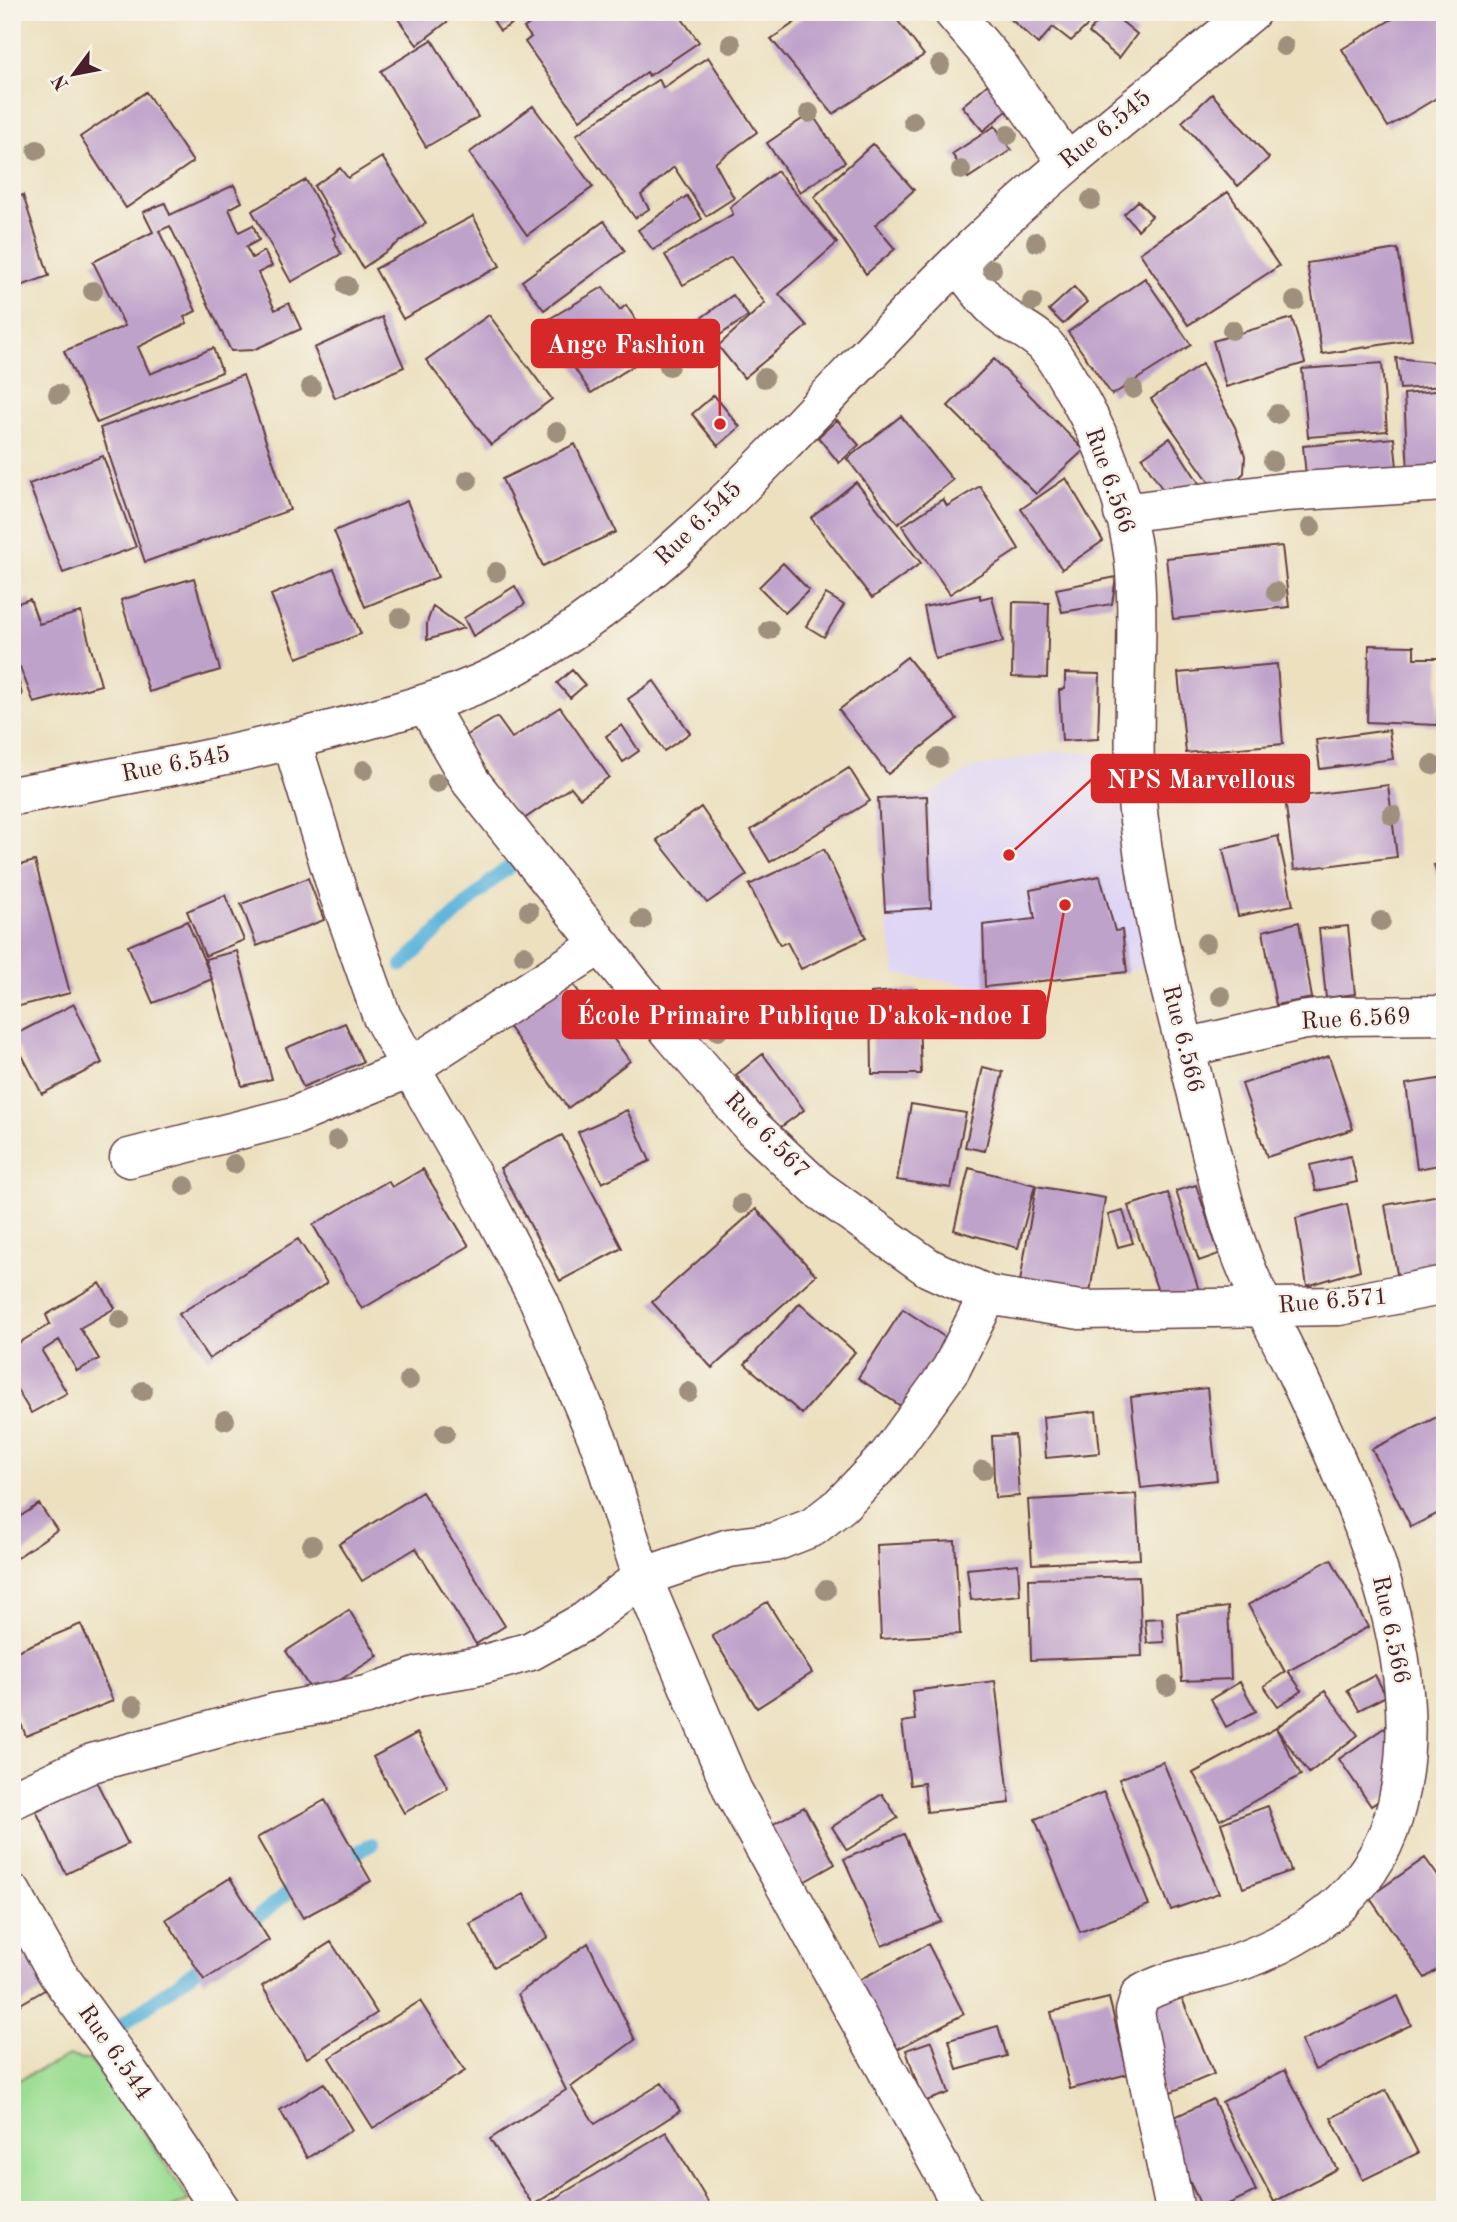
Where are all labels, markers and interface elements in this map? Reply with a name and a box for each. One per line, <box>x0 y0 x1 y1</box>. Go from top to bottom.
north arrow <box>38 38 108 108</box>
text: N <box>50 70 74 93</box>
street label: Rue 6.545 <box>1056 86 1156 174</box>
callout: Ange Fashion <box>532 320 719 367</box>
text: Ange Fashion <box>547 333 705 359</box>
street label: Rue 6.566 <box>1080 425 1138 537</box>
street label: Rue 6.545 <box>651 477 747 571</box>
street label: Rue 6.545 <box>120 743 232 787</box>
callout: NPS Marvellous <box>1092 755 1309 802</box>
text: NPS Marvellous <box>1107 768 1295 794</box>
street label: Rue 6.566 <box>1157 983 1207 1095</box>
callout: École Primaire Publique D'akok-ndoe I <box>563 991 1045 1038</box>
text: École Primaire Publique D'akok-ndoe I <box>577 998 1031 1030</box>
street label: Rue 6.569 <box>1300 1005 1412 1035</box>
street label: Rue 6.567 <box>719 1088 813 1184</box>
street label: Rue 6.571 <box>1277 1285 1389 1319</box>
street label: Rue 6.566 <box>1367 1574 1413 1686</box>
street label: Rue 6.544 <box>73 2001 155 2105</box>

